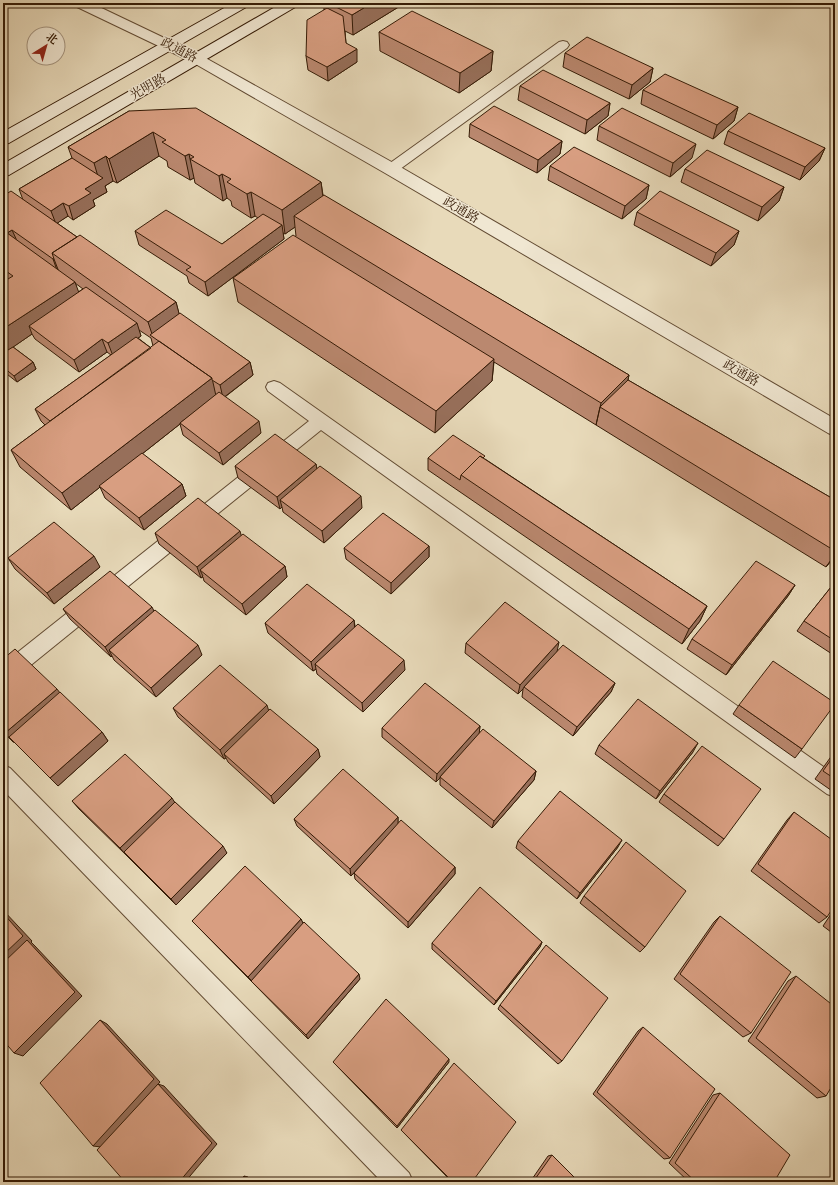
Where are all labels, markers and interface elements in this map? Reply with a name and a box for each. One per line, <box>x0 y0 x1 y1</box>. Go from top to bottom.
north arrow <box>26 26 66 66</box>
text: 北 <box>43 30 60 48</box>
street label: 政通路 <box>158 34 200 66</box>
street label: 光明路 <box>127 70 169 104</box>
street label: 政通路 <box>440 193 482 227</box>
street label: 政通路 <box>720 356 762 390</box>

